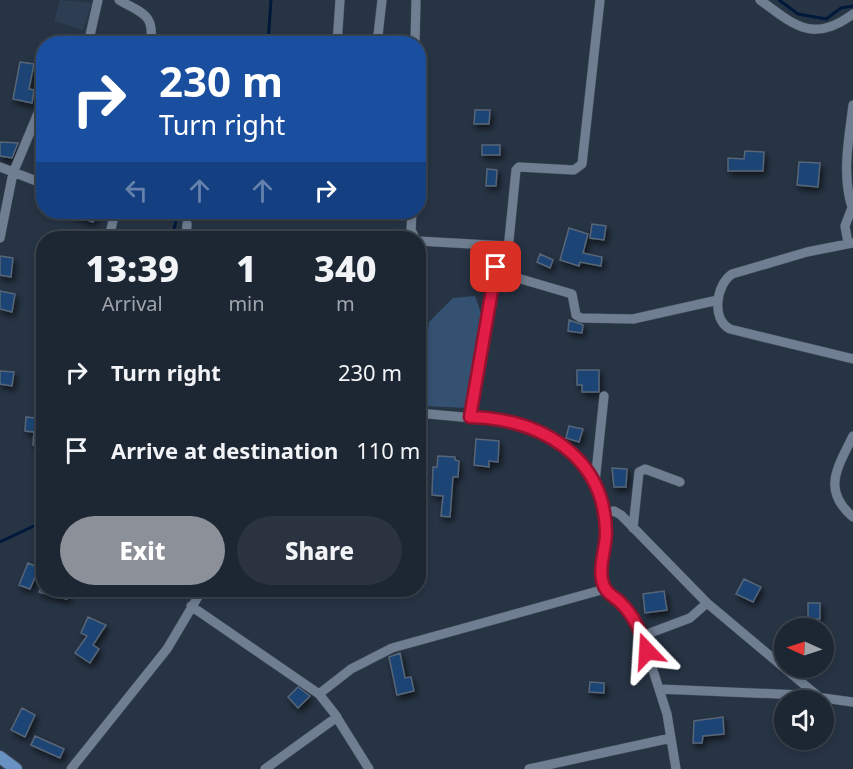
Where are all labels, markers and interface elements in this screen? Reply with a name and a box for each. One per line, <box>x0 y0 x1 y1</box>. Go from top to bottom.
text: 230 m <box>159 52 283 109</box>
icon: right <box>60 60 138 138</box>
text: Turn right <box>159 106 285 143</box>
icon: left <box>120 174 153 207</box>
icon: ahead <box>183 174 216 207</box>
icon: ahead <box>246 174 279 207</box>
icon: right <box>309 174 342 207</box>
pin <box>470 241 521 292</box>
text: 13:39 <box>85 244 179 293</box>
text: 1 <box>236 244 257 293</box>
text: 340 <box>314 244 377 293</box>
icon: arrive <box>479 250 512 283</box>
text: Arrival <box>102 290 163 317</box>
text: min <box>228 290 265 317</box>
text: m <box>336 290 355 317</box>
icon: right <box>60 356 93 389</box>
text: Turn right <box>111 357 221 387</box>
text: 230 m <box>338 357 402 387</box>
icon: arrive <box>60 434 93 467</box>
text: Arrive at destination <box>111 435 338 465</box>
text: 110 m <box>356 435 420 465</box>
button: Exit <box>60 516 225 585</box>
button: Share <box>237 516 402 585</box>
north arrow <box>774 618 834 678</box>
map controls <box>774 618 834 750</box>
position arrow <box>615 619 679 683</box>
button: sound <box>774 690 834 750</box>

